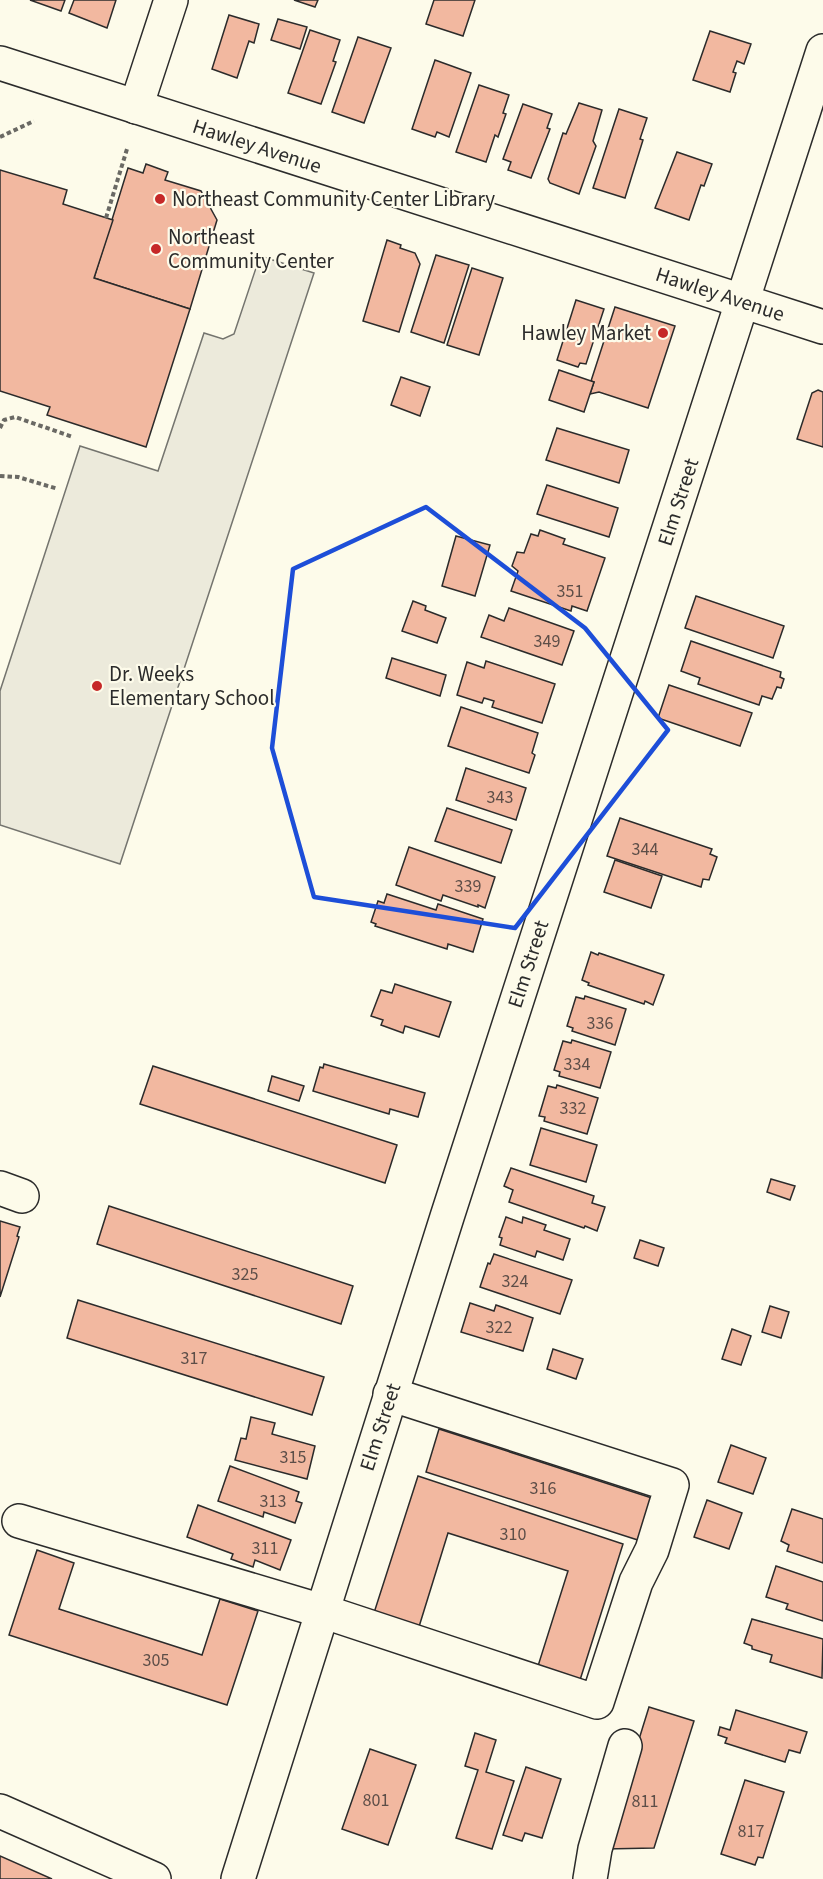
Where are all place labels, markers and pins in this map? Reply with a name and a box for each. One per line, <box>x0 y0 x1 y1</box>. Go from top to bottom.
place label: Northeast Community Center Library <box>172 184 495 214</box>
marker: Northeast Community Center Library <box>153 192 167 206</box>
place label: Northeast Community Center <box>168 222 334 276</box>
marker: Northeast Community Center <box>149 242 163 256</box>
place label: Hawley Market <box>521 318 651 348</box>
marker: Hawley Market <box>656 326 670 340</box>
place label: Dr. Weeks Elementary School <box>109 659 275 713</box>
marker: Dr. Weeks Elementary School <box>90 679 104 693</box>

